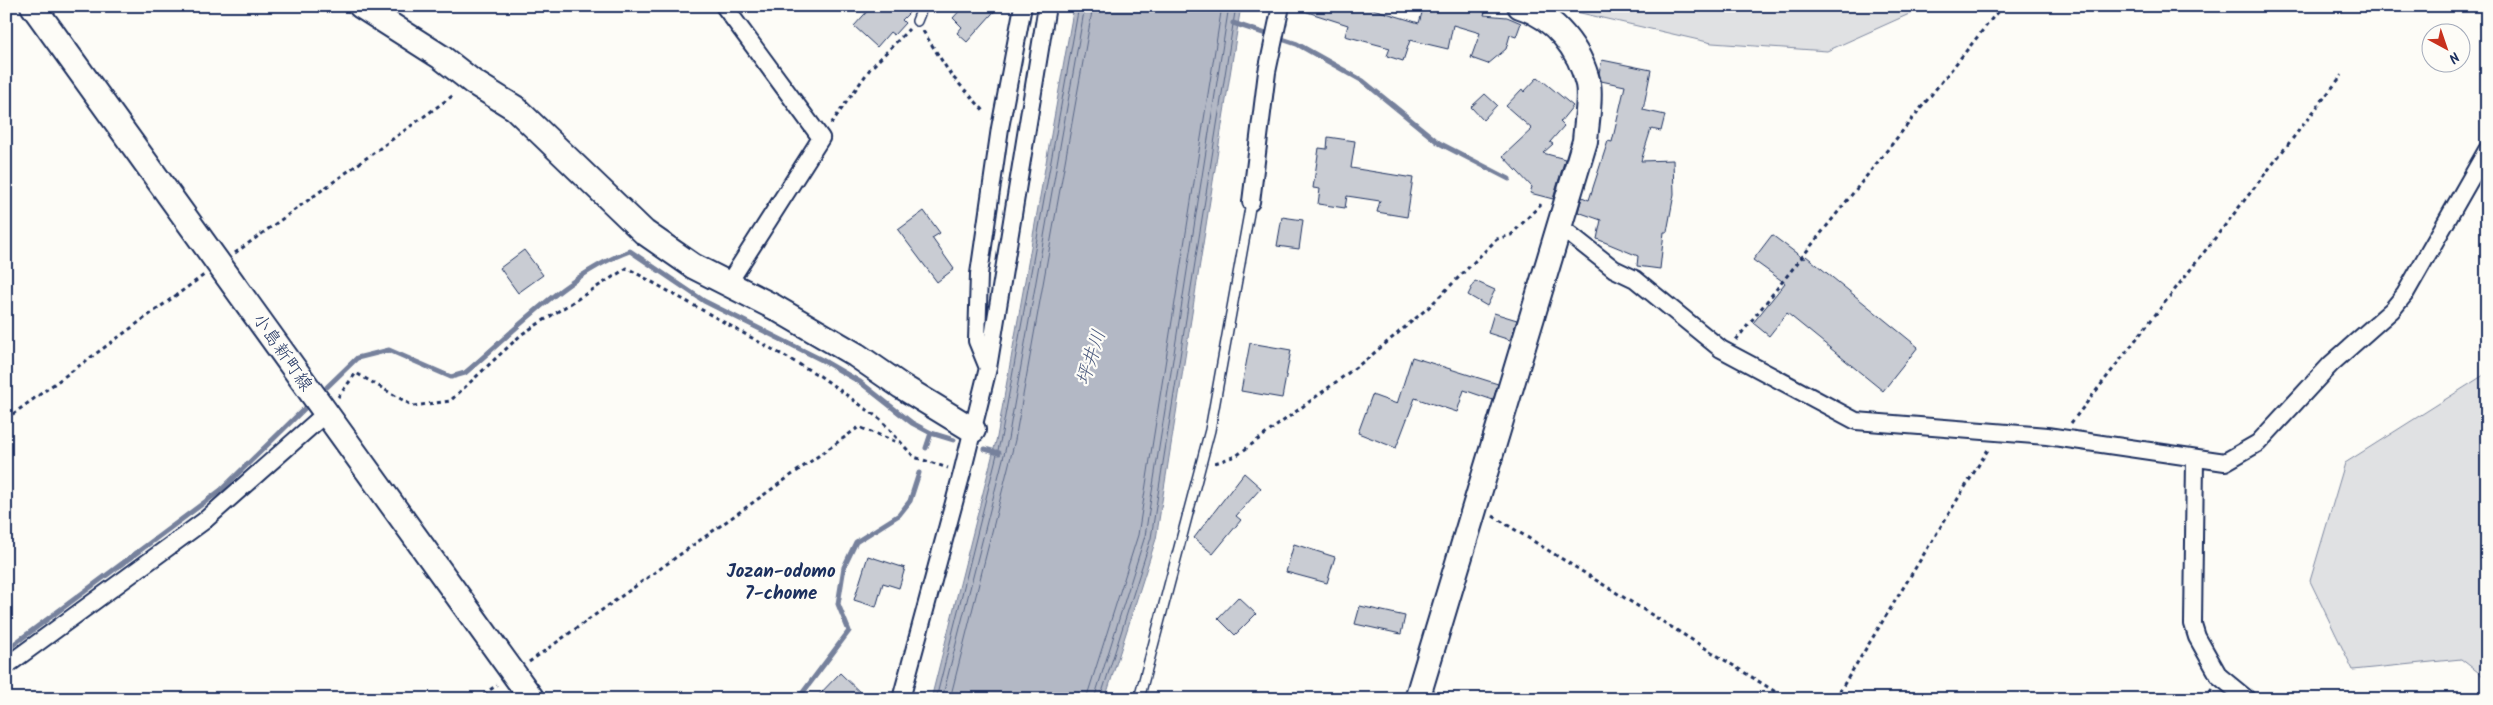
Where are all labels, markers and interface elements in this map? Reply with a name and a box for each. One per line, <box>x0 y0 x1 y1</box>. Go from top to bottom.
north arrow <box>2420 22 2470 72</box>
text: N <box>2443 46 2464 69</box>
street label: 小島新町線 <box>244 308 319 398</box>
water label: 坪井川 <box>1069 326 1115 389</box>
district label: Jozan-odomo 7-chome <box>726 557 836 609</box>

